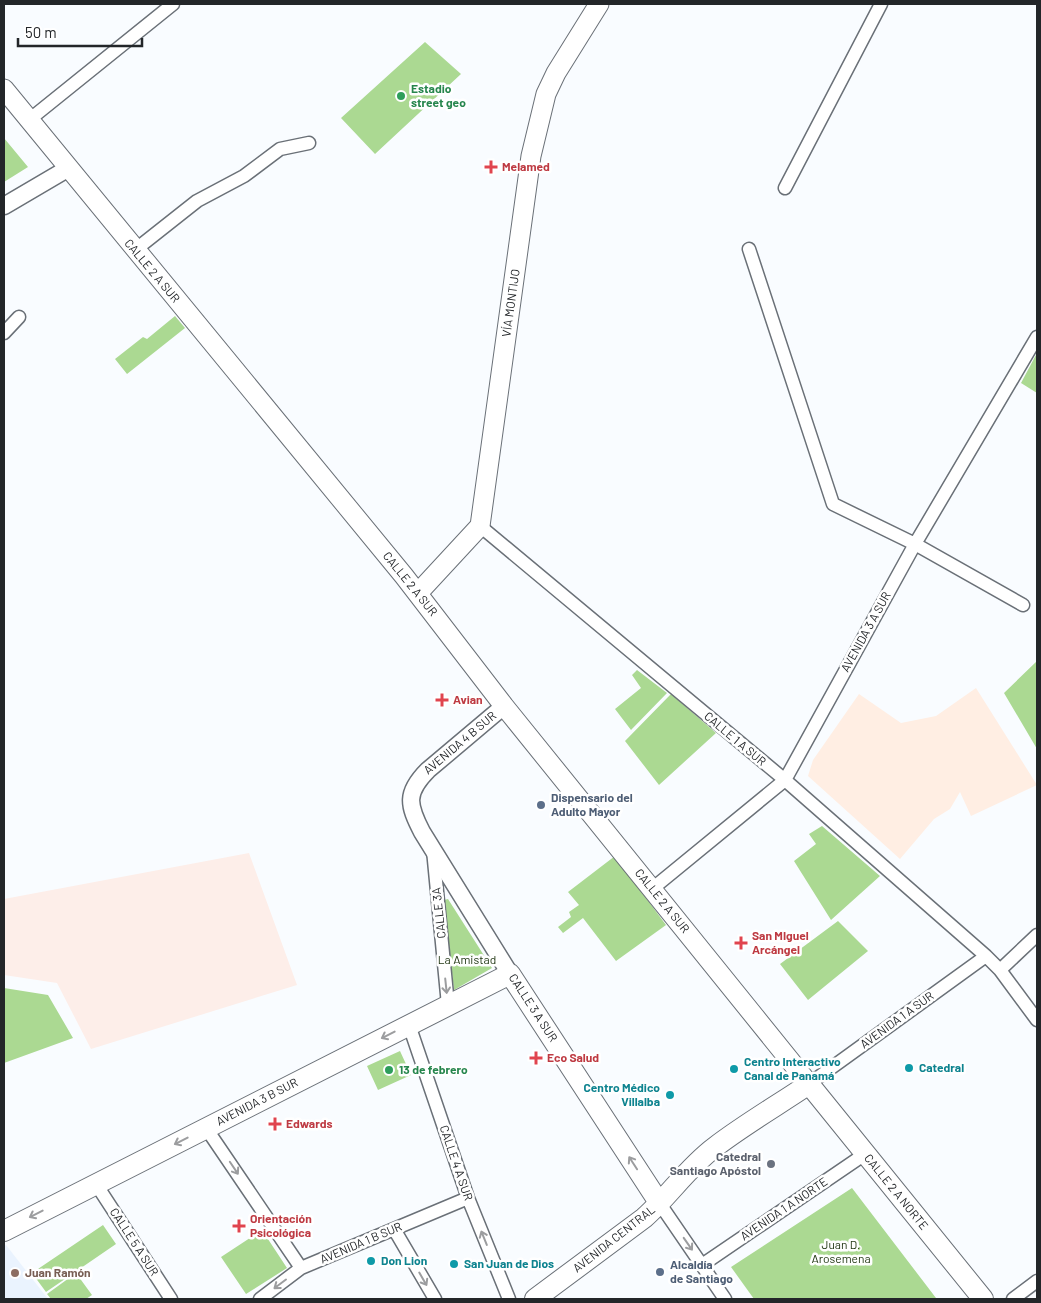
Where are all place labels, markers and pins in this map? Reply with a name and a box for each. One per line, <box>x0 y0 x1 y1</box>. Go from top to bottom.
place label: Estadio street geo <box>411 81 466 109</box>
marker: Estadio street geo <box>395 90 407 102</box>
place label: Melamed <box>502 159 550 173</box>
marker: Melamed <box>484 160 498 174</box>
place label: Avian <box>453 692 483 706</box>
marker: Avian <box>435 693 449 707</box>
place label: Dispensario del Adulto Mayor <box>551 790 633 818</box>
marker: Dispensario del Adulto Mayor <box>535 799 547 811</box>
place label: San MIguel Arcángel <box>752 928 809 956</box>
marker: San MIguel Arcángel <box>734 936 748 950</box>
place label: Eco Salud <box>547 1050 599 1064</box>
marker: Eco Salud <box>529 1051 543 1065</box>
place label: Centro Interactivo Canal de Panamá <box>744 1054 841 1082</box>
place label: Catedral <box>919 1060 964 1074</box>
place label: 13 de febrero <box>399 1062 468 1076</box>
marker: Catedral <box>903 1062 915 1074</box>
marker: Centro Interactivo Canal de Panamá <box>728 1063 740 1075</box>
marker: 13 de febrero <box>383 1064 395 1076</box>
place label: Centro Médico Villalba <box>583 1080 660 1108</box>
marker: Centro Médico Villalba <box>664 1089 676 1101</box>
place label: Edwards <box>286 1116 332 1130</box>
marker: Edwards <box>268 1117 282 1131</box>
place label: Catedral Santiago Apóstol <box>670 1149 761 1177</box>
marker: Catedral Santiago Apóstol <box>765 1158 777 1170</box>
place label: Orientación Psicológica <box>250 1211 312 1239</box>
marker: Orientación Psicológica <box>232 1219 246 1233</box>
place label: Don Lion <box>381 1253 427 1267</box>
marker: Don Lion <box>365 1255 377 1267</box>
place label: San Juan de Dios <box>464 1256 554 1270</box>
place label: Alcaldía de Santiago <box>670 1257 733 1285</box>
marker: San Juan de Dios <box>448 1258 460 1270</box>
place label: Juan Ramón <box>25 1265 91 1279</box>
marker: Alcaldía de Santiago <box>654 1266 666 1278</box>
marker: Juan Ramón <box>9 1267 21 1279</box>

